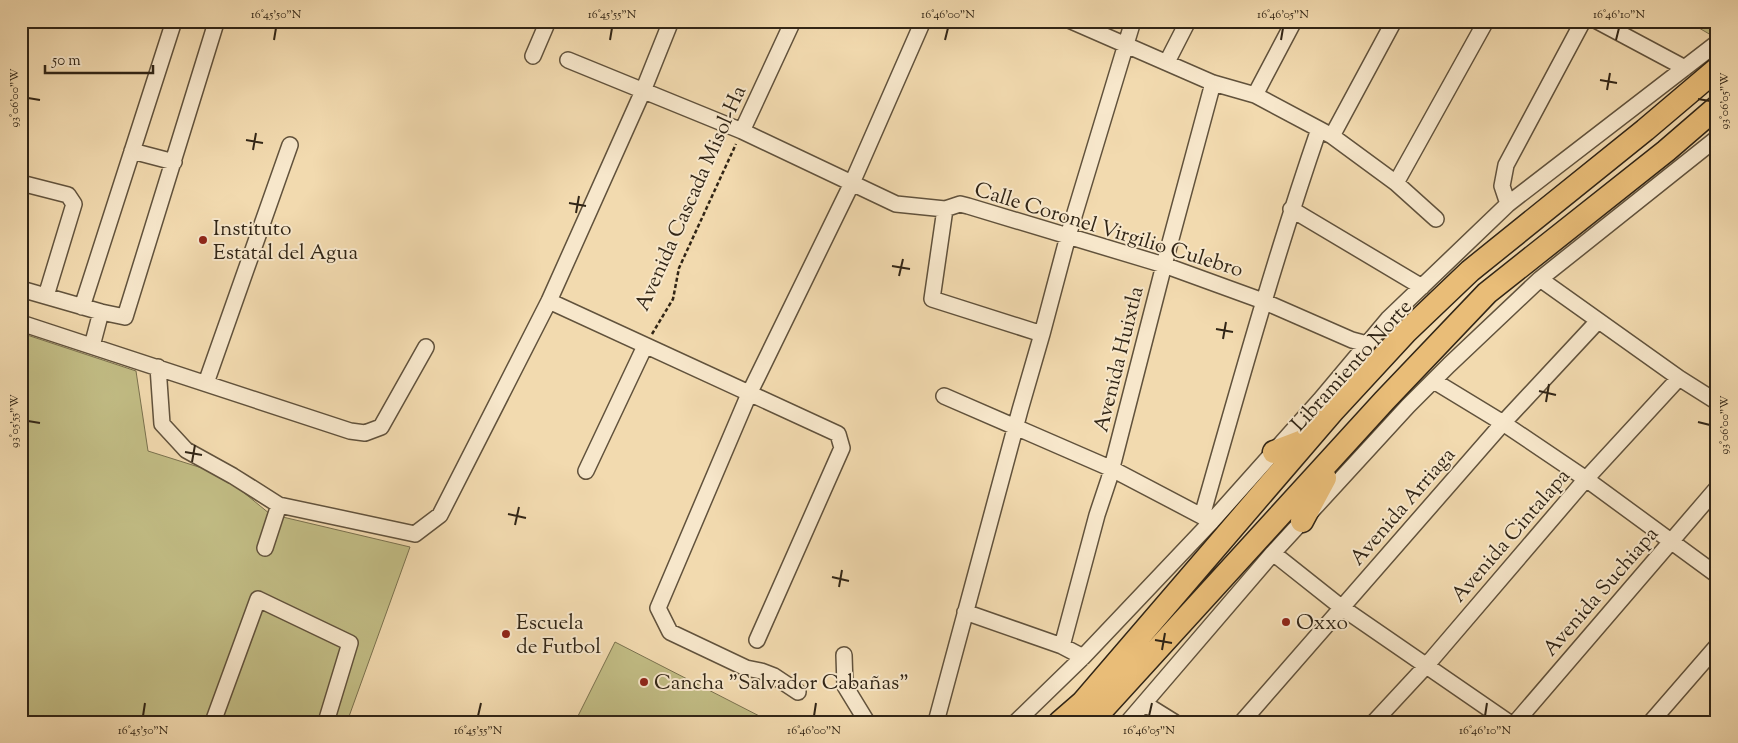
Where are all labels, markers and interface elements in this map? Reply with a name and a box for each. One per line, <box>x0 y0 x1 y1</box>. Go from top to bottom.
text: 16°45'50"N <box>251 6 302 24</box>
text: 16°45'55"N <box>588 6 637 24</box>
text: 16°46'00"N <box>921 6 975 24</box>
text: 16°46'05"N <box>1257 6 1309 24</box>
text: 16°46'10"N <box>1593 6 1645 24</box>
scale bar <box>45 42 152 74</box>
text: 50 m <box>51 51 81 72</box>
text: 93°06'00"W <box>6 68 24 128</box>
text: 93°06'05"W <box>1716 72 1734 130</box>
street label: Avenida Cascada Misol-Ha <box>629 81 755 316</box>
street label: Calle Coronel Virgilio Culebro <box>970 176 1247 286</box>
place label: Instituto Estatal del Agua <box>213 215 358 269</box>
marker: Instituto Estatal del Agua <box>197 234 209 246</box>
street label: Avenida Huixtla <box>1087 283 1153 435</box>
street label: Libramiento Norte <box>1285 294 1420 439</box>
text: 93°05'55"W <box>6 393 24 448</box>
text: 93°06'00"W <box>1716 395 1734 455</box>
street label: Avenida Arriaga <box>1344 441 1464 573</box>
street label: Avenida Cintalapa <box>1445 463 1578 610</box>
street label: Avenida Suchiapa <box>1537 521 1667 664</box>
place label: Escuela de Futbol <box>516 609 601 663</box>
place label: Oxxo <box>1296 609 1348 639</box>
marker: Oxxo <box>1280 616 1292 628</box>
marker: Escuela de Futbol <box>500 628 512 640</box>
place label: Cancha "Salvador Cabañas" <box>654 669 909 699</box>
marker: Cancha "Salvador Cabañas" <box>638 676 650 688</box>
text: 16°45'50"N <box>118 722 169 740</box>
text: 16°45'55"N <box>454 722 503 740</box>
text: 16°46'00"N <box>787 722 841 740</box>
text: 16°46'05"N <box>1123 722 1175 740</box>
text: 16°46'10"N <box>1459 722 1511 740</box>

